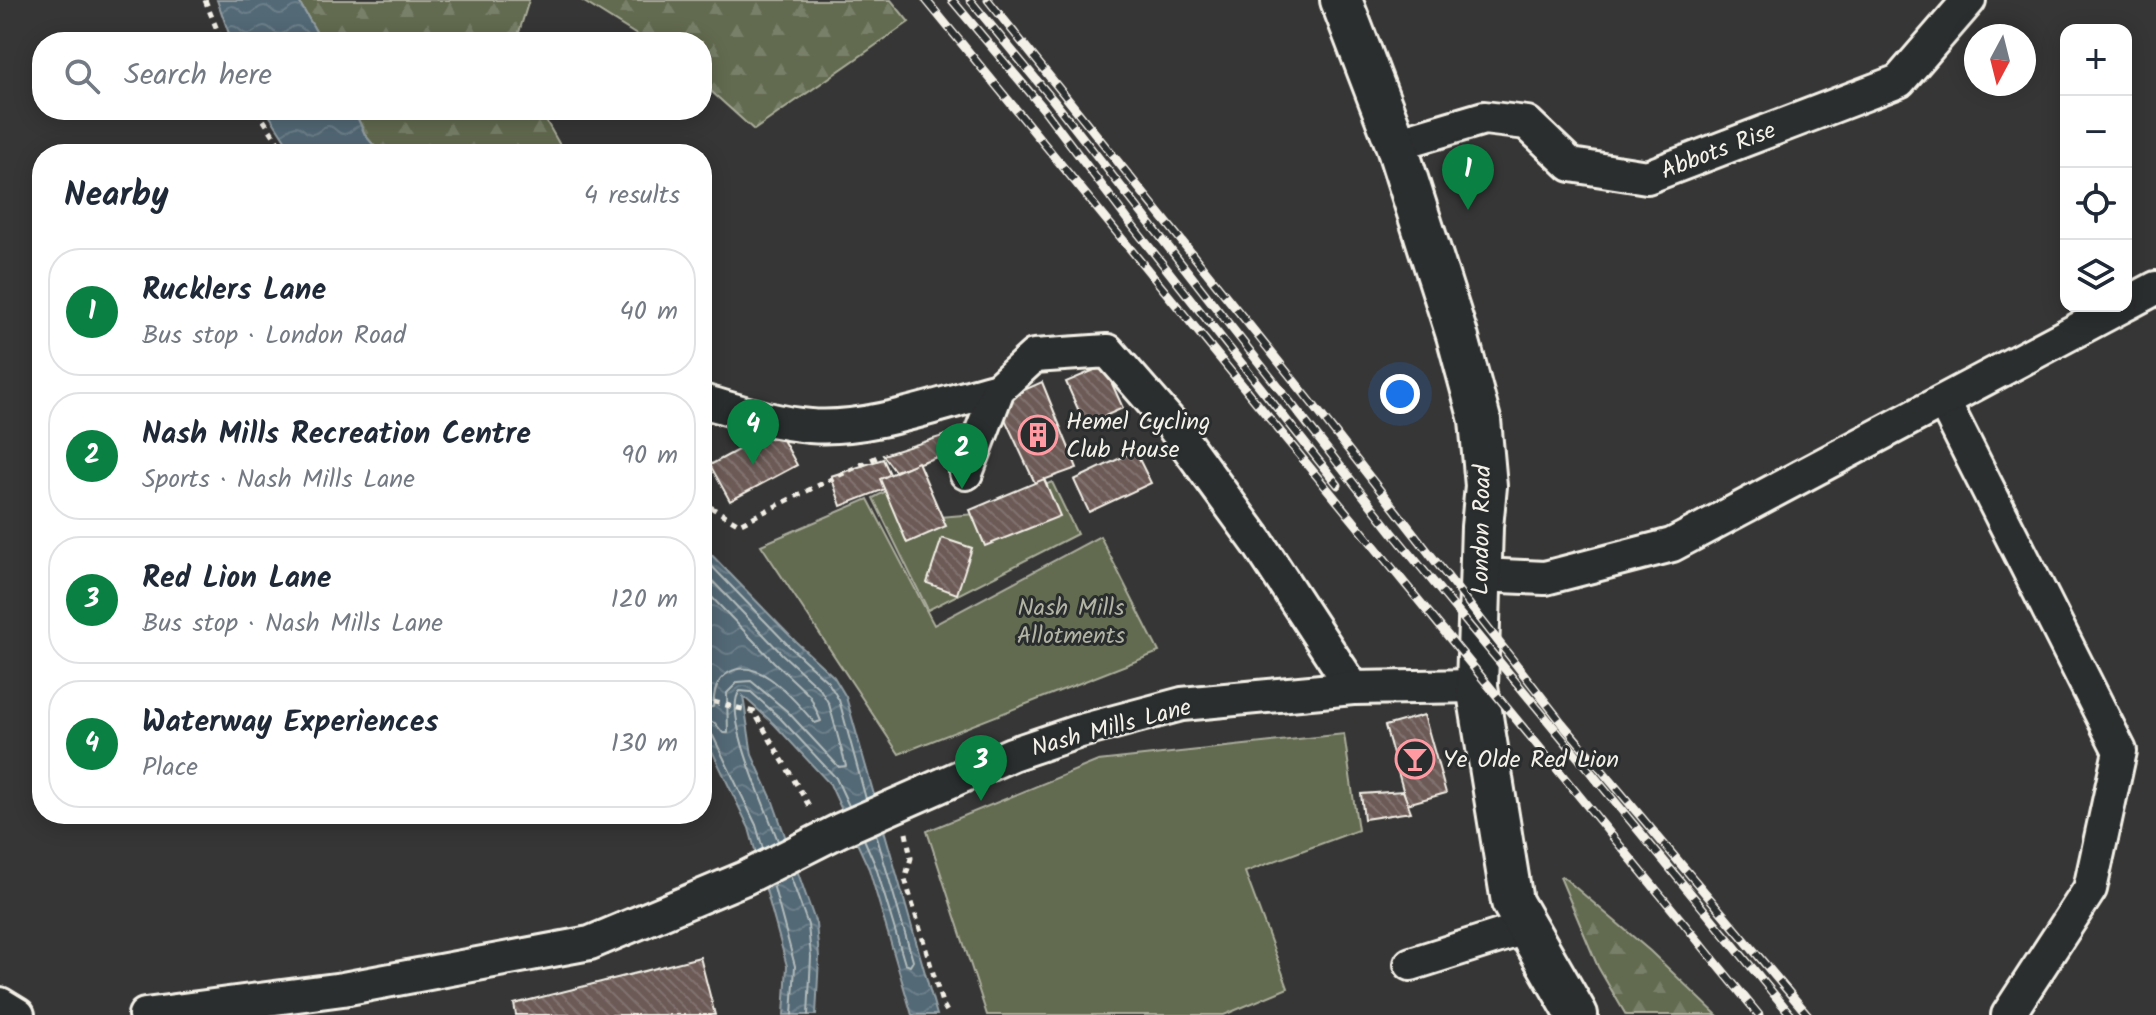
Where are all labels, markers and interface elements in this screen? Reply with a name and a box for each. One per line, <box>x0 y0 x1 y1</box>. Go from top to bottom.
north arrow <box>1964 24 2036 96</box>
map controls <box>2060 24 2132 312</box>
button: + <box>2060 24 2132 96</box>
search box <box>32 32 712 120</box>
text: Search here <box>124 52 272 100</box>
icon: search <box>60 54 104 98</box>
button: − <box>2060 96 2132 168</box>
street label: Abbots Rise <box>1655 112 1782 191</box>
pin: 1 <box>1442 144 1494 210</box>
button: locate <box>2060 168 2132 240</box>
text: Nearby <box>64 169 169 223</box>
text: 4 results <box>584 175 680 217</box>
button: layers <box>2060 240 2132 312</box>
text: Rucklers Lane <box>142 267 326 315</box>
text: 1 <box>88 291 96 333</box>
text: 40 m <box>620 291 678 333</box>
text: Bus stop · London Road <box>142 315 406 357</box>
your location <box>1380 374 1420 414</box>
pin: 4 <box>727 399 779 465</box>
place label: Hemel Cycling Club House <box>1066 403 1210 470</box>
text: Nash Mills Recreation Centre <box>142 411 531 459</box>
building icon: Hemel Cycling Club House <box>1017 414 1059 456</box>
pin: 2 <box>936 423 988 489</box>
text: 2 <box>84 435 100 477</box>
text: 90 m <box>621 435 678 477</box>
text: Sports · Nash Mills Lane <box>142 459 415 501</box>
street label: London Road <box>1462 464 1503 595</box>
text: Red Lion Lane <box>142 555 331 603</box>
text: 3 <box>85 579 99 621</box>
text: 120 m <box>611 579 678 621</box>
park label: Nash Mills Allotments <box>1017 589 1125 656</box>
text: Bus stop · Nash Mills Lane <box>142 603 443 645</box>
street label: Nash Mills Lane <box>1027 688 1196 769</box>
text: Waterway Experiences <box>142 699 438 747</box>
text: 4 <box>85 723 99 765</box>
text: 130 m <box>611 723 678 765</box>
pin: 3 <box>955 735 1007 801</box>
bar icon: Ye Olde Red Lion <box>1394 738 1436 780</box>
place label: Ye Olde Red Lion <box>1443 741 1619 780</box>
text: Place <box>142 747 198 789</box>

